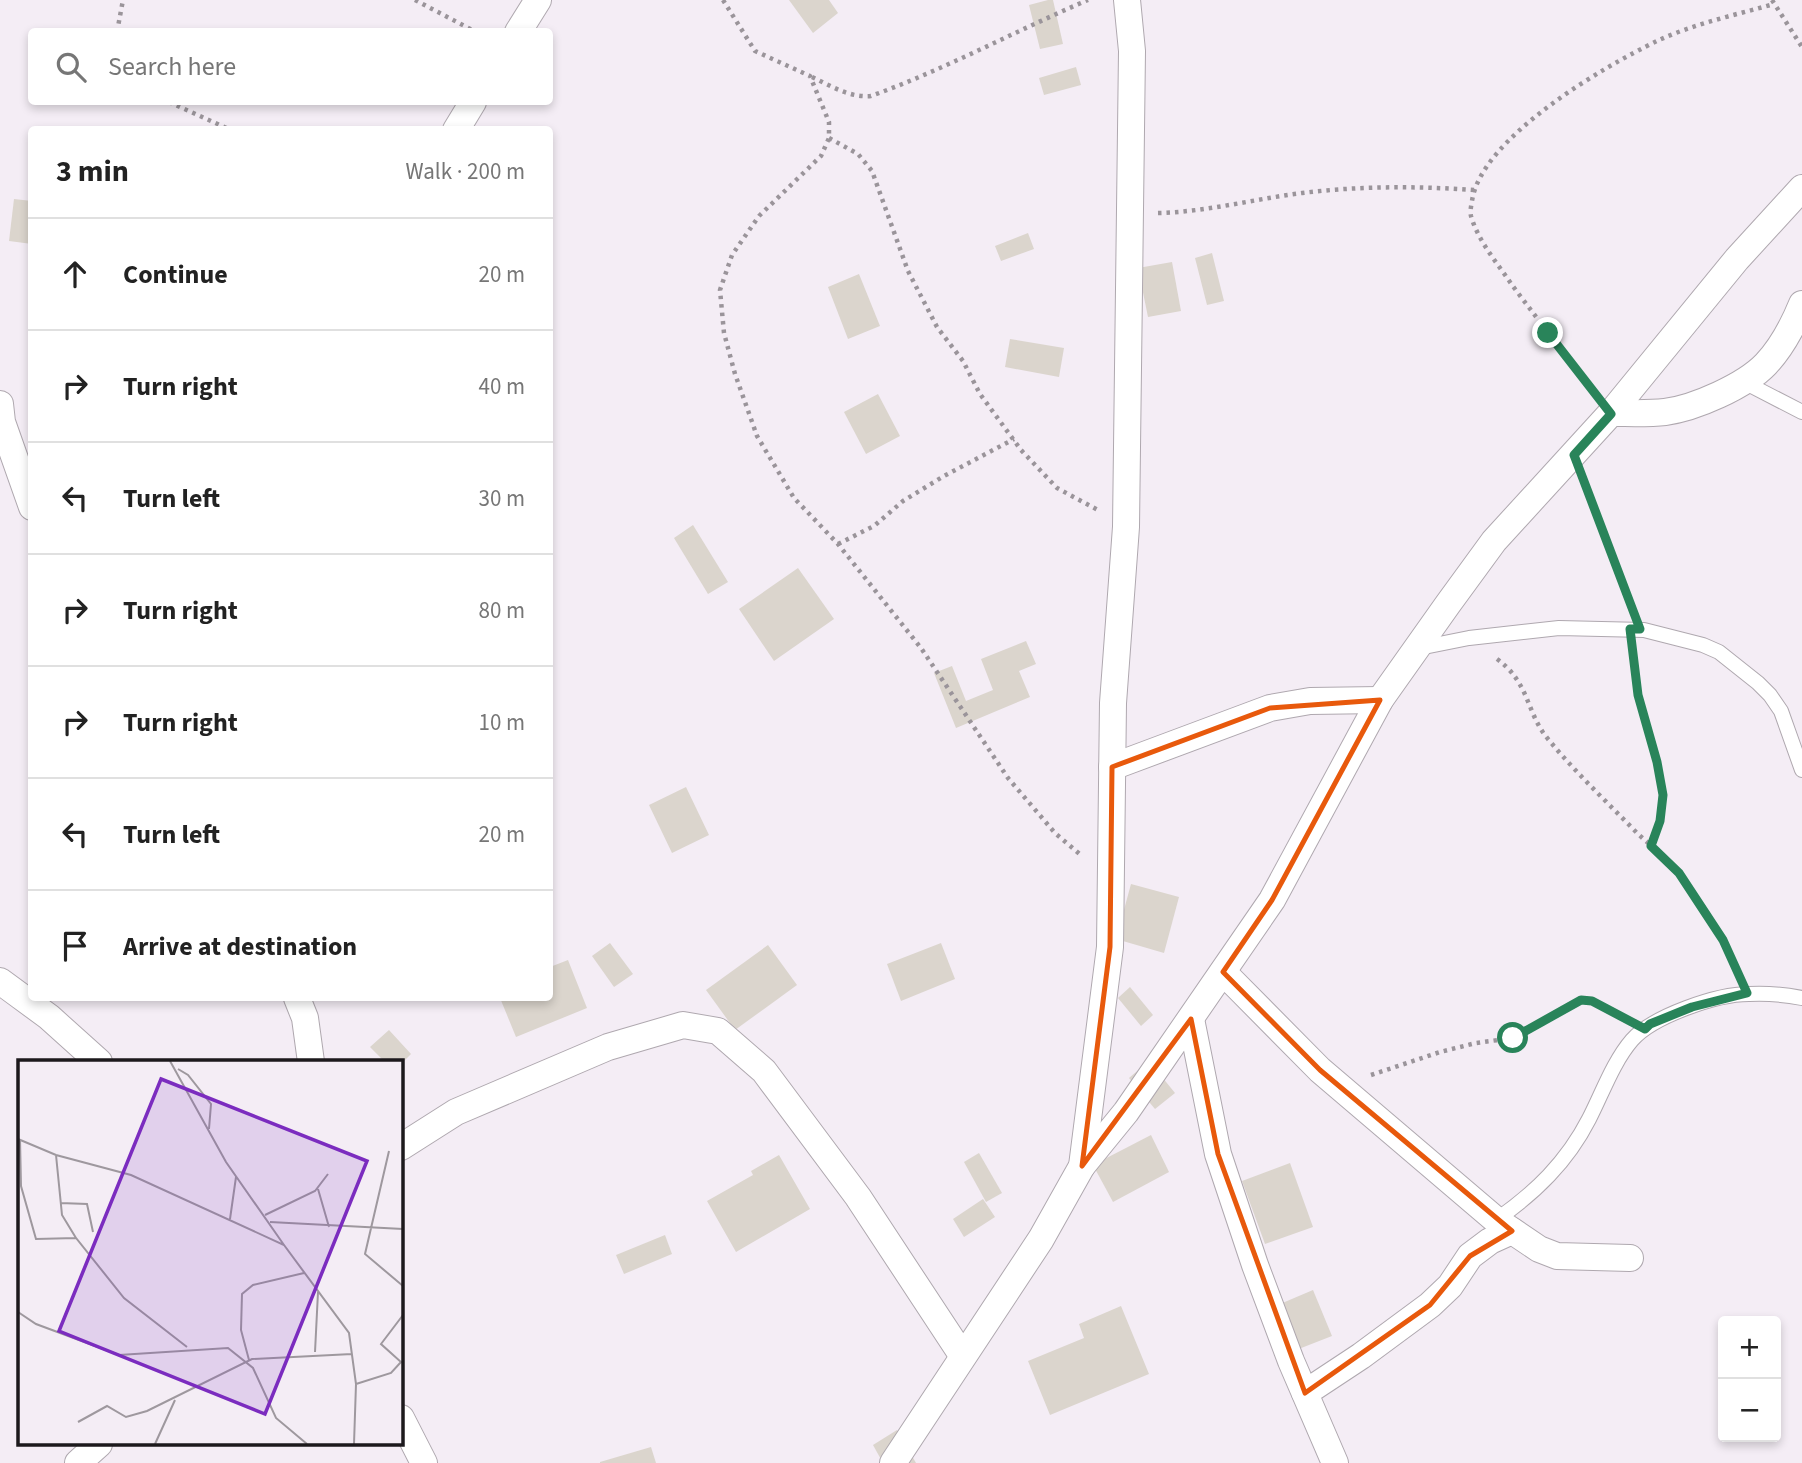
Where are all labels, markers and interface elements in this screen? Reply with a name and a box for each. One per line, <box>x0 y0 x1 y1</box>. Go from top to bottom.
search box <box>28 28 553 105</box>
icon: search <box>52 48 90 86</box>
text: Search here <box>108 48 236 85</box>
text: 3 min <box>56 150 129 193</box>
text: Walk · 200 m <box>406 155 525 188</box>
icon: ahead <box>56 255 94 293</box>
text: Continue <box>123 256 228 293</box>
text: 20 m <box>478 258 525 291</box>
route end <box>1532 317 1563 348</box>
icon: right <box>56 367 94 405</box>
text: Turn right <box>123 368 238 405</box>
text: 40 m <box>478 370 525 403</box>
icon: left <box>56 479 94 517</box>
text: Turn left <box>123 480 220 517</box>
text: 30 m <box>478 482 525 515</box>
icon: right <box>56 591 94 629</box>
text: Turn right <box>123 592 238 629</box>
text: 80 m <box>478 594 525 627</box>
icon: right <box>56 703 94 741</box>
text: Turn right <box>123 704 238 741</box>
text: 10 m <box>478 706 525 739</box>
icon: left <box>56 815 94 853</box>
text: Turn left <box>123 816 220 853</box>
text: 20 m <box>478 818 525 851</box>
icon: arrive <box>56 927 94 965</box>
text: Arrive at destination <box>123 928 357 965</box>
route start <box>1497 1022 1528 1053</box>
inset map <box>18 1060 402 1446</box>
map controls <box>1718 1316 1781 1442</box>
button: + <box>1718 1316 1781 1379</box>
button: − <box>1718 1379 1781 1442</box>

